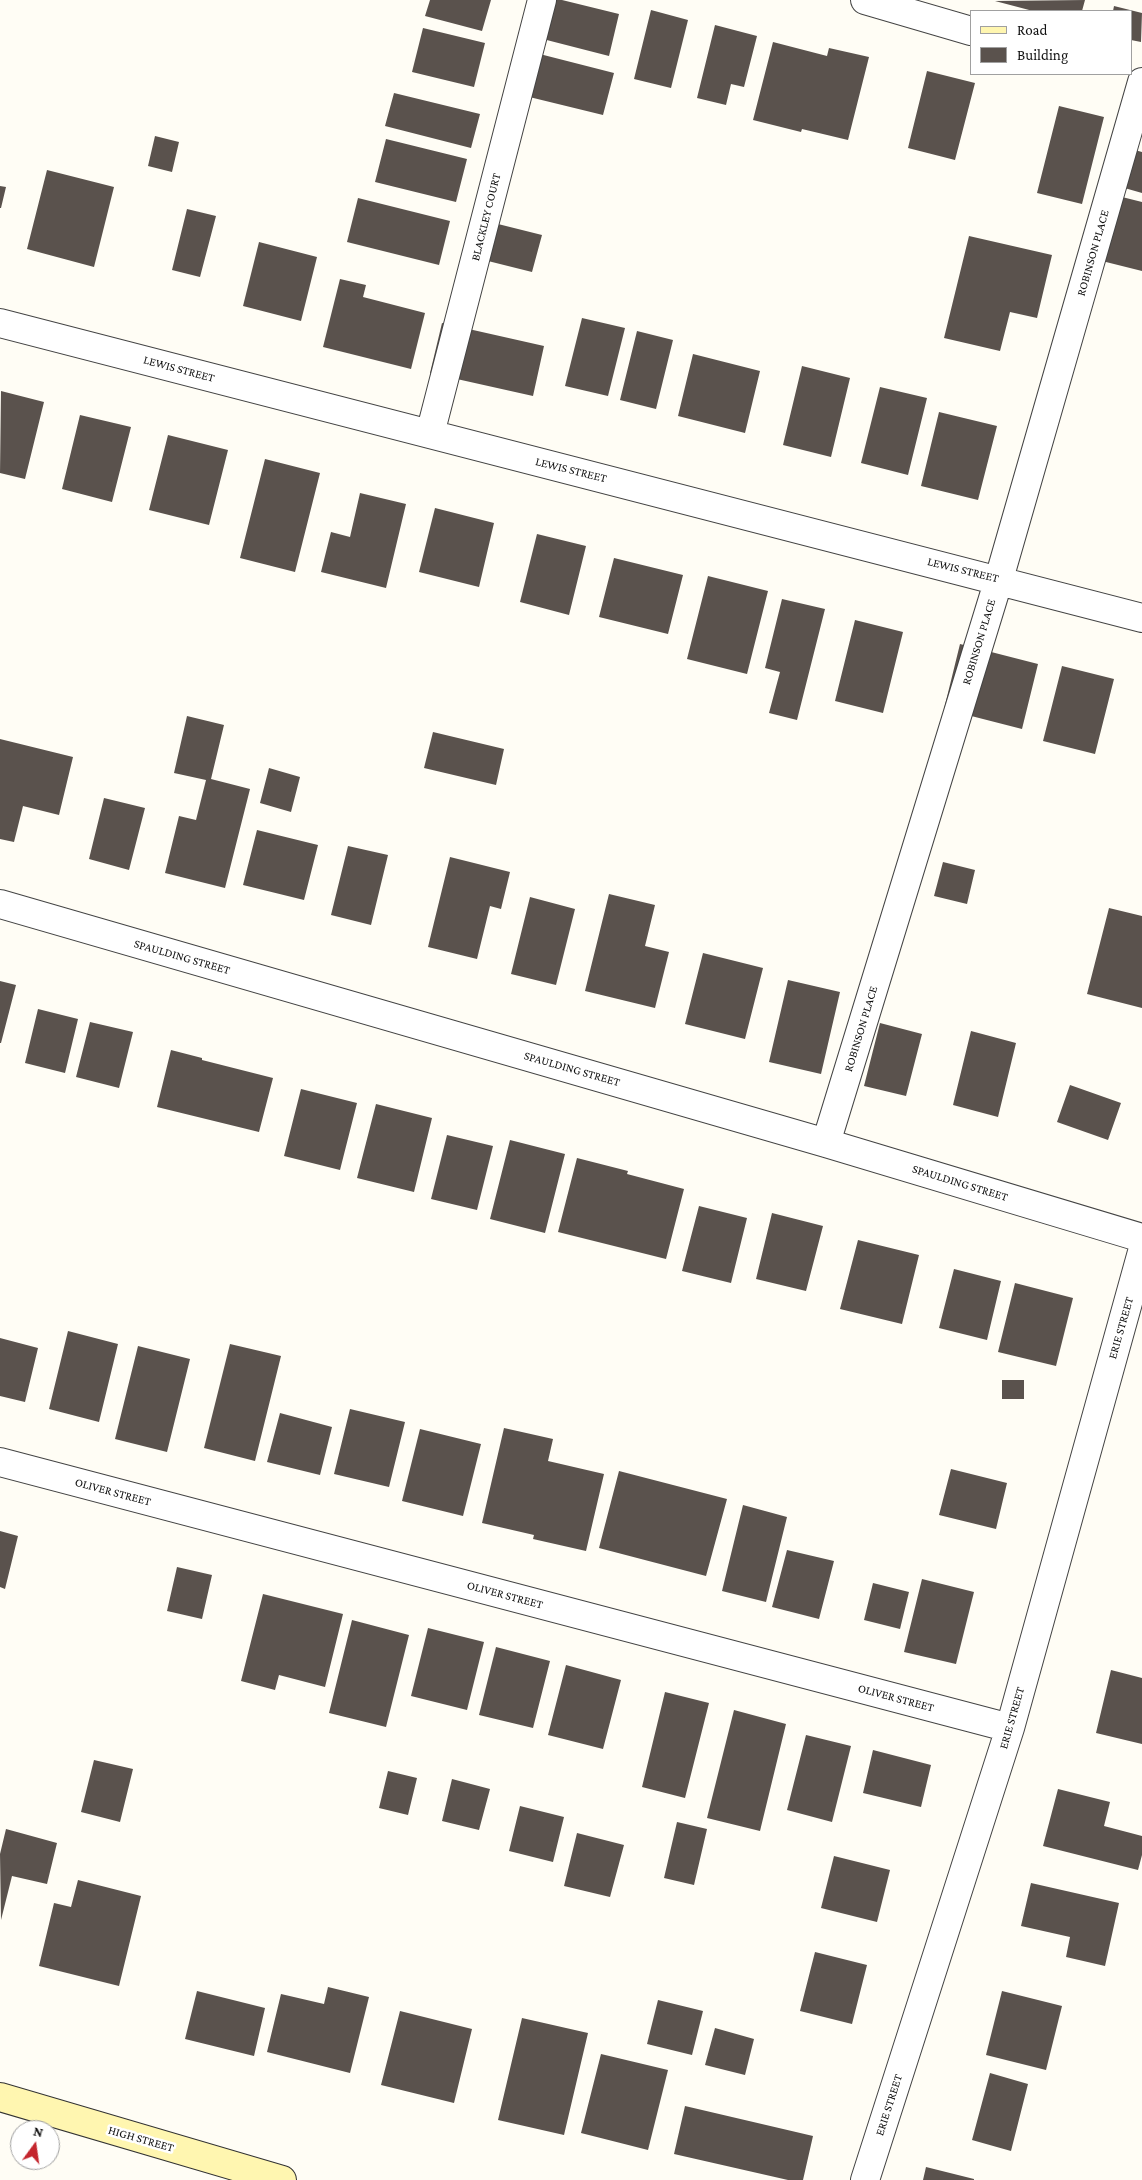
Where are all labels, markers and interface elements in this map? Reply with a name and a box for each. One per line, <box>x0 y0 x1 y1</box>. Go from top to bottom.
legend <box>970 10 1132 75</box>
text: Road <box>1017 22 1047 38</box>
text: Building <box>1017 47 1068 63</box>
street label: BLACKLEY COURT <box>468 172 504 262</box>
street label: ROBINSON PLACE <box>1074 208 1112 298</box>
street label: LEWIS STREET <box>142 353 216 385</box>
street label: LEWIS STREET <box>534 454 608 486</box>
street label: LEWIS STREET <box>926 554 1000 586</box>
street label: ROBINSON PLACE <box>959 597 999 687</box>
street label: SPAULDING STREET <box>132 936 232 978</box>
street label: ROBINSON PLACE <box>841 984 881 1074</box>
street label: SPAULDING STREET <box>522 1048 622 1090</box>
street label: SPAULDING STREET <box>910 1162 1010 1204</box>
street label: ERIE STREET <box>1105 1295 1137 1361</box>
street label: OLIVER STREET <box>73 1475 153 1509</box>
street label: OLIVER STREET <box>465 1578 545 1612</box>
street label: OLIVER STREET <box>856 1681 936 1715</box>
street label: ERIE STREET <box>996 1685 1028 1751</box>
street label: ERIE STREET <box>872 2072 906 2138</box>
north arrow <box>10 2120 60 2170</box>
text: N <box>32 2122 45 2140</box>
street label: HIGH STREET <box>107 2123 175 2155</box>

